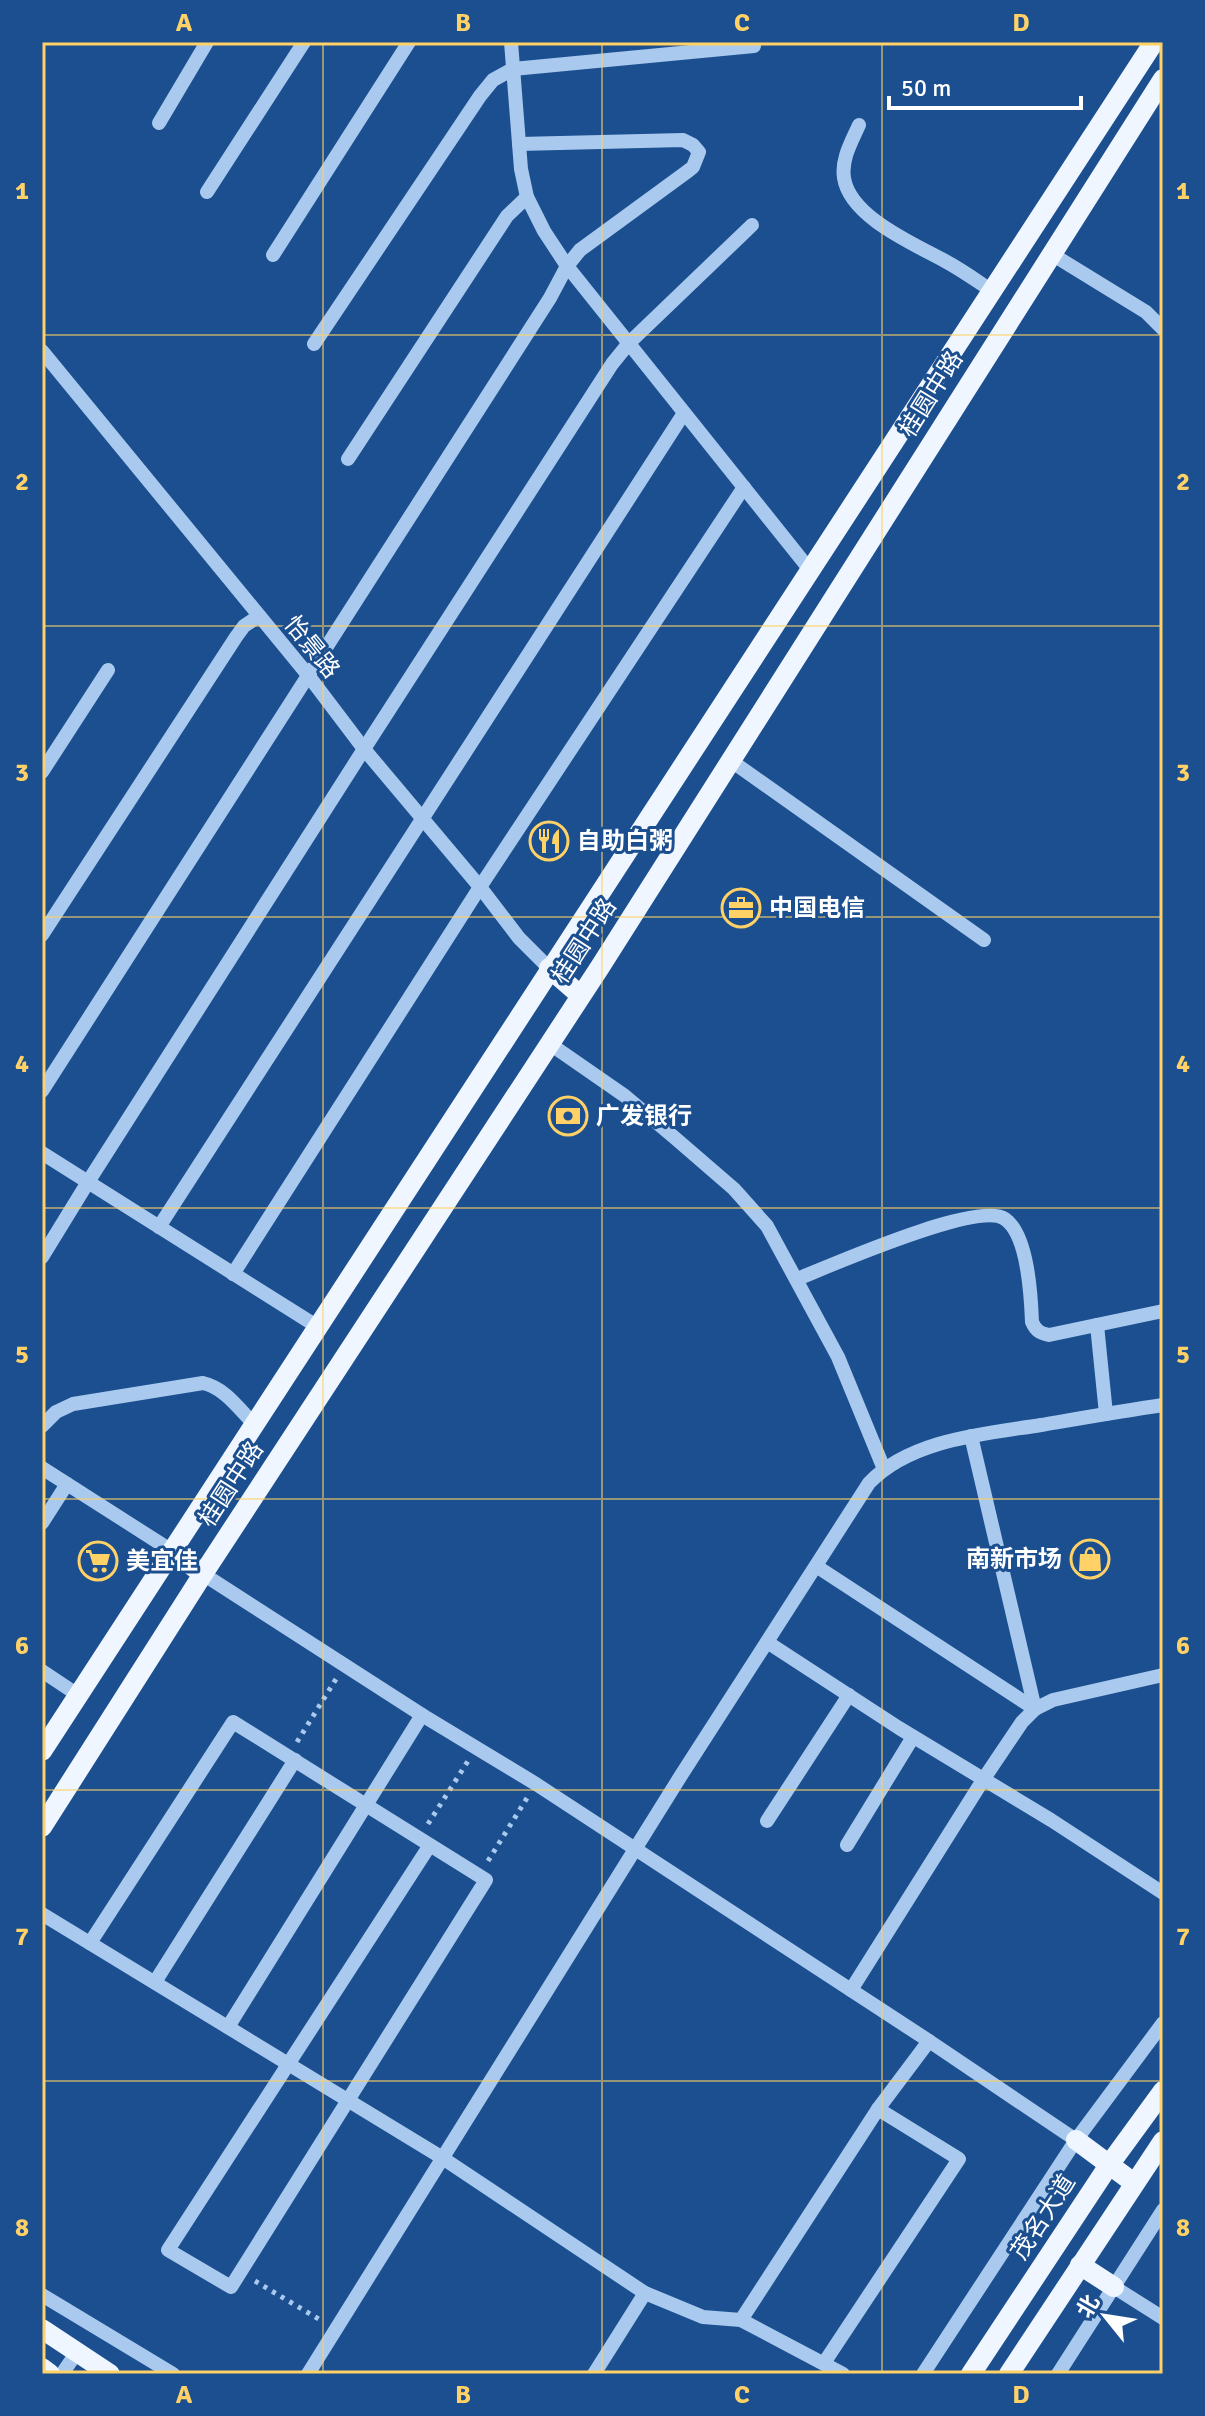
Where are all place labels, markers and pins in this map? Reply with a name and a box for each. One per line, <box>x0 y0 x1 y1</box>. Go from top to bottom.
restaurant icon: 自助白粥 <box>528 820 570 862</box>
place label: 自助白粥 <box>577 826 673 856</box>
office icon: 中国电信 <box>720 887 762 929</box>
place label: 中国电信 <box>769 893 865 923</box>
bank icon: 广发银行 <box>547 1095 589 1137</box>
place label: 广发银行 <box>596 1101 692 1131</box>
shop icon: 南新市场 <box>1069 1538 1111 1580</box>
supermarket icon: 美宜佳 <box>77 1540 119 1582</box>
place label: 南新市场 <box>966 1544 1062 1574</box>
place label: 美宜佳 <box>126 1546 198 1576</box>

